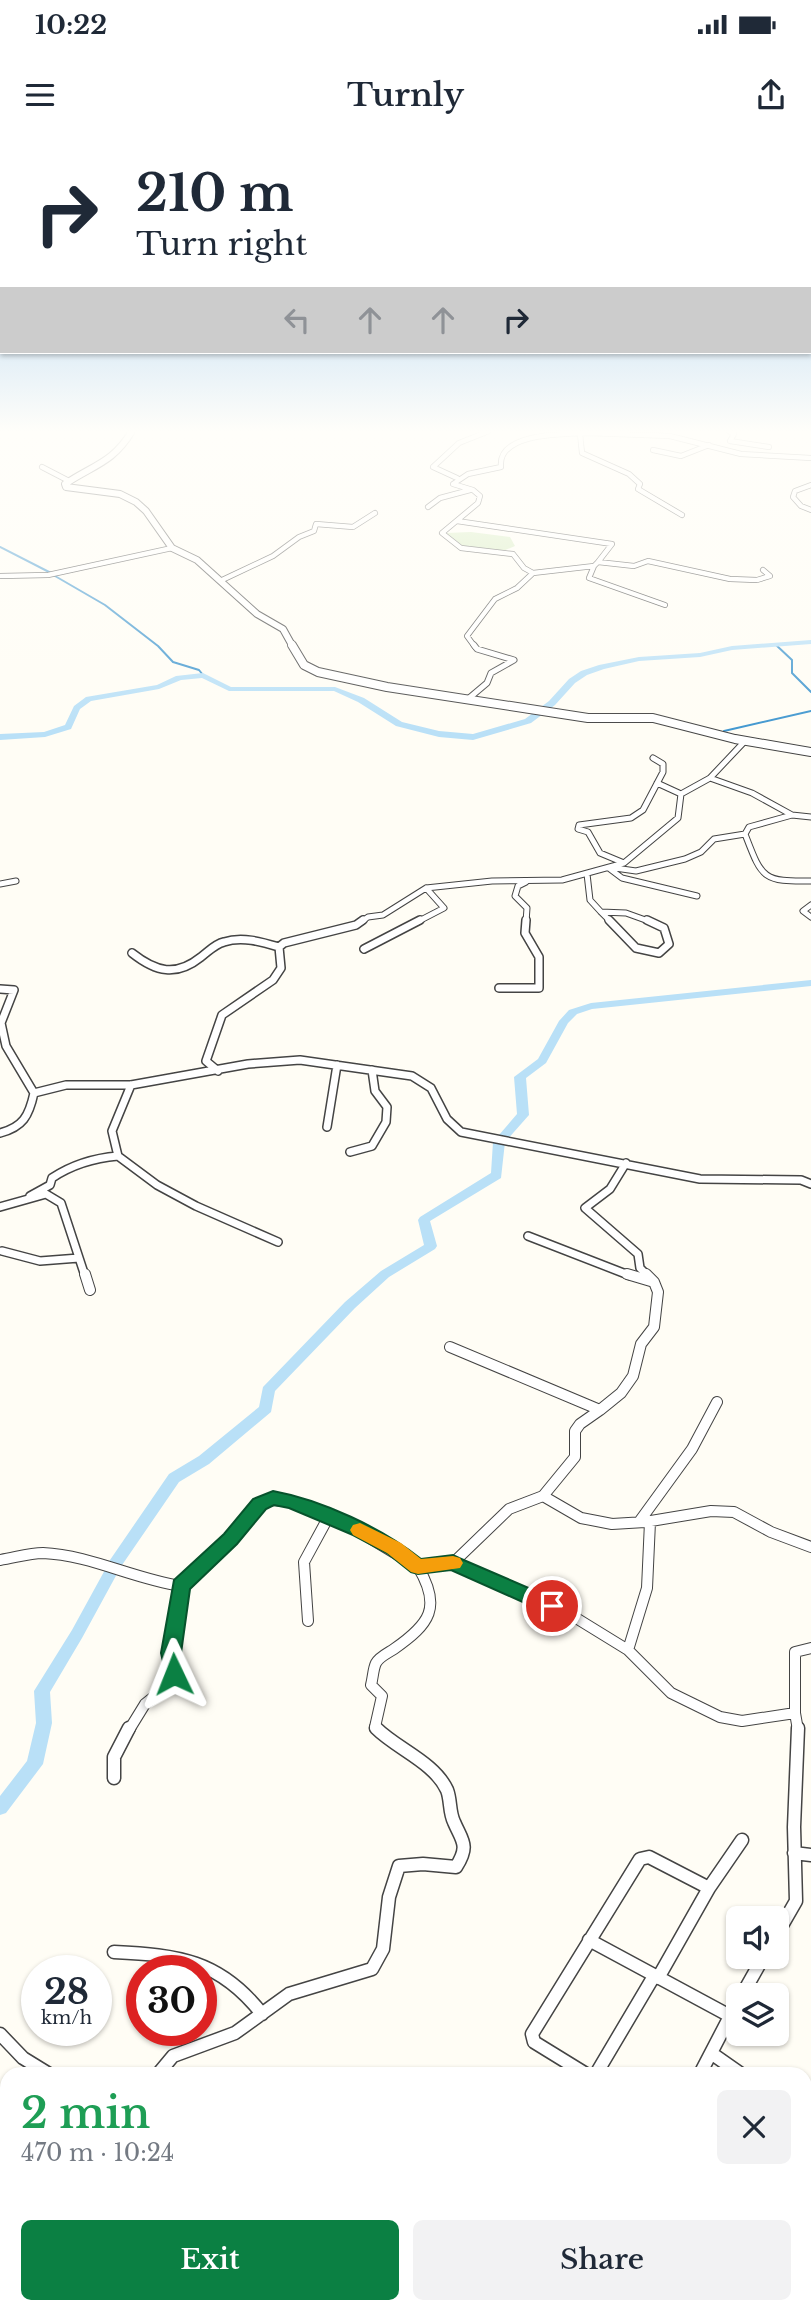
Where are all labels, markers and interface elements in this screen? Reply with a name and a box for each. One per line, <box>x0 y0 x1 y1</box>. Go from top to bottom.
text: 10:22 <box>35 9 107 41</box>
text: Turnly <box>347 75 464 115</box>
icon: menu <box>21 76 59 114</box>
icon: share <box>752 76 790 114</box>
text: 210 m <box>136 163 294 224</box>
icon: right <box>21 168 112 259</box>
text: Turn right <box>136 224 307 264</box>
icon: left <box>278 301 316 339</box>
icon: ahead <box>351 301 389 339</box>
icon: ahead <box>424 301 462 339</box>
icon: right <box>497 301 535 339</box>
pin <box>522 1576 582 1636</box>
icon: arrive <box>533 1587 571 1625</box>
position arrow <box>137 1637 211 1711</box>
map controls <box>726 1906 789 2046</box>
button: sound <box>726 1906 789 1969</box>
speed limit sign: 30 <box>126 1955 217 2046</box>
text: 28 <box>44 1970 89 2013</box>
button: layers <box>726 1983 789 2046</box>
text: km/h <box>41 2007 92 2029</box>
text: 2 min <box>21 2087 150 2139</box>
button: close <box>717 2090 791 2164</box>
text: 470 m · 10:24 <box>21 2139 174 2167</box>
button: Exit <box>21 2220 399 2300</box>
button: Share <box>413 2220 791 2300</box>

